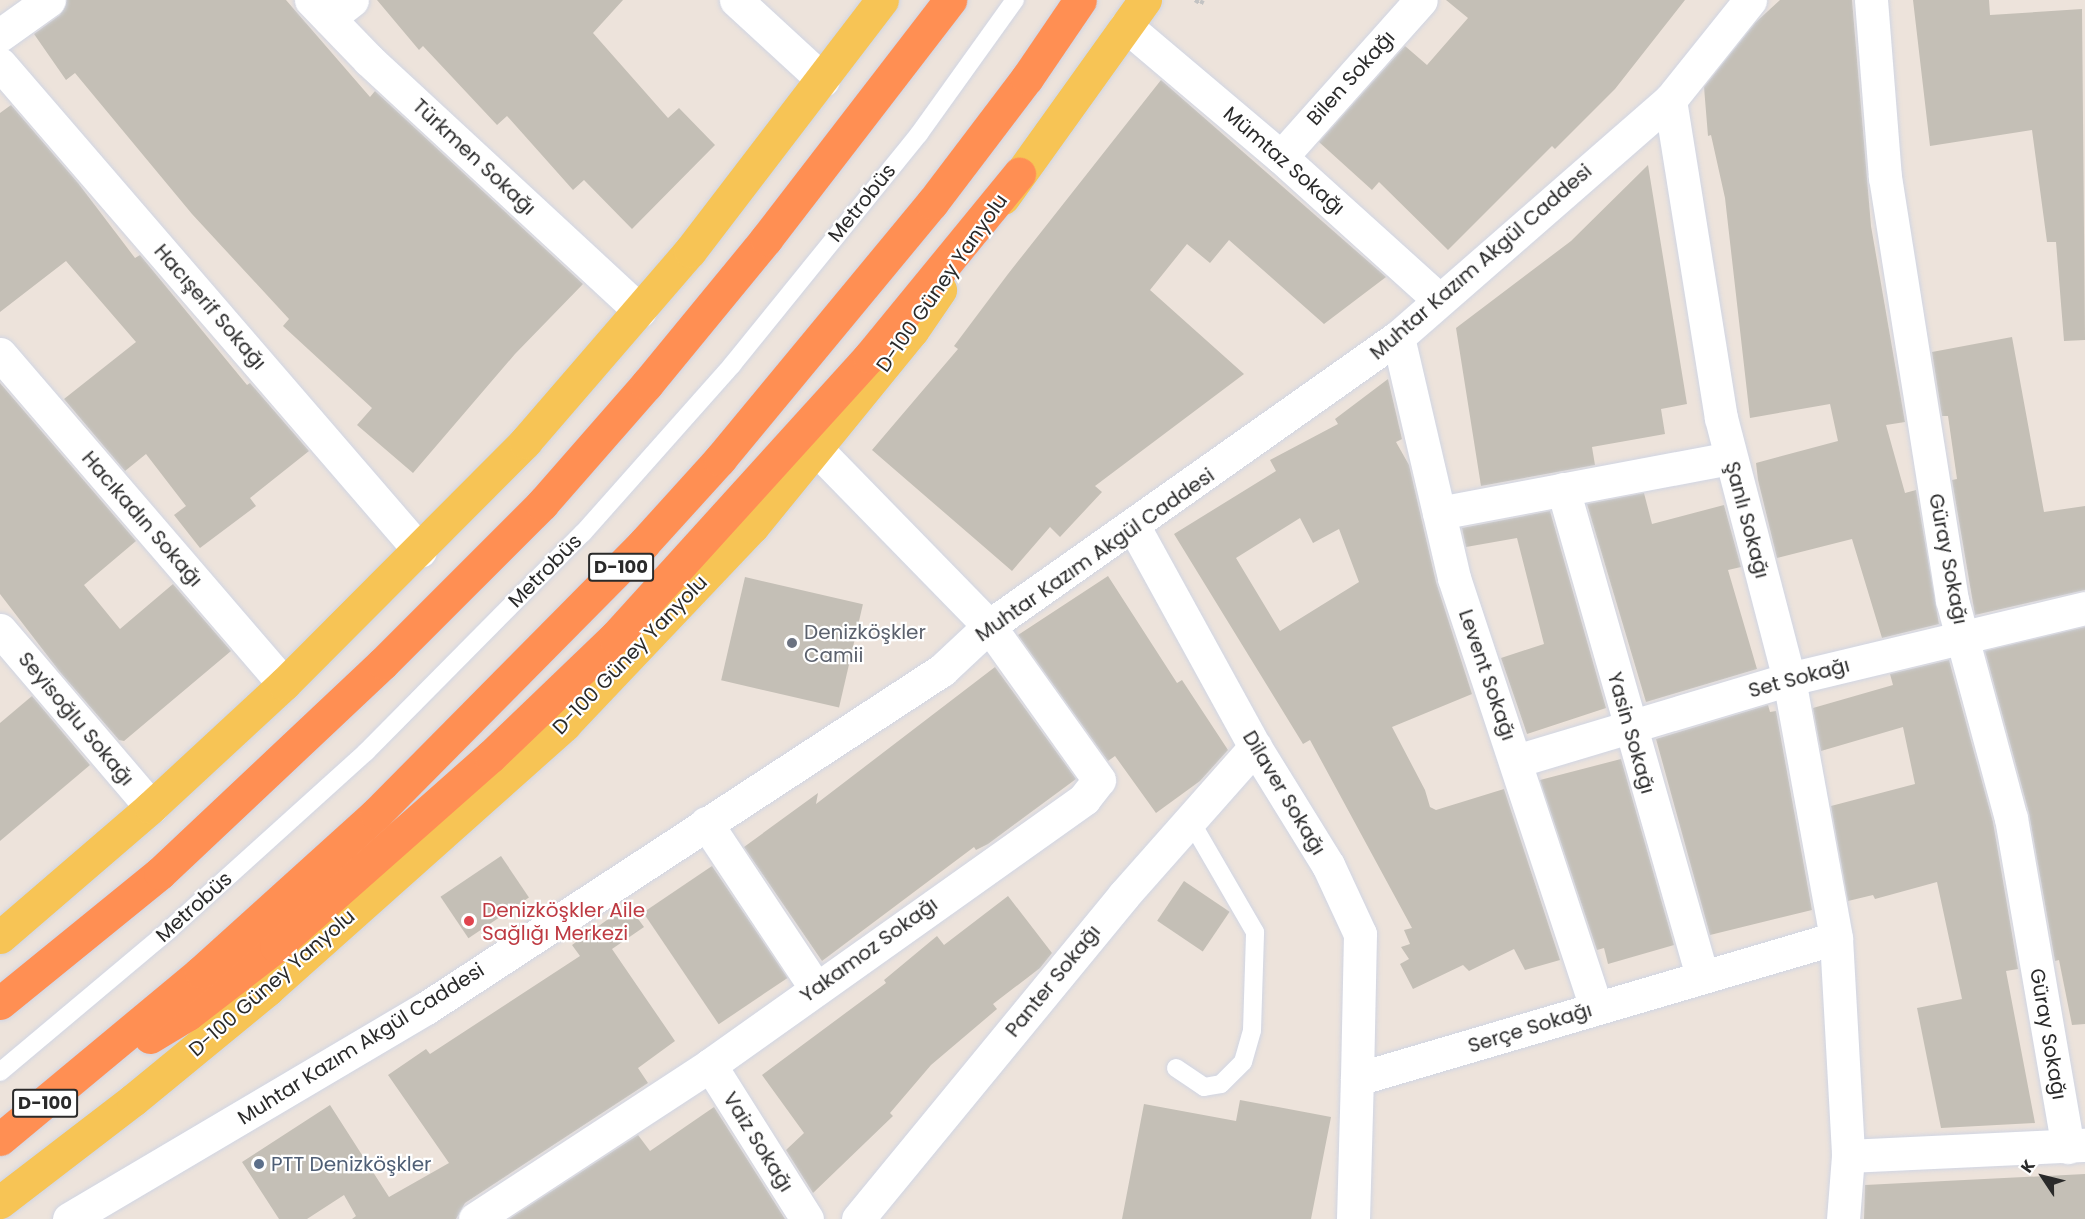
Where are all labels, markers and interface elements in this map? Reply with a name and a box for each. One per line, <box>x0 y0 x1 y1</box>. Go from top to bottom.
street label: Bilen Sokağı <box>1302 26 1400 130</box>
street label: Türkmen Sokağı <box>408 94 540 220</box>
street label: Mümtaz Sokağı <box>1219 102 1349 220</box>
street label: Metrobüs <box>823 159 901 247</box>
street label: Muhtar Kazım Akgül Caddesi <box>1365 159 1597 365</box>
street label: D-100 Güney Yanyolu <box>871 189 1013 377</box>
street label: Hacışerif Sokağı <box>149 239 271 375</box>
street label: Hacıkadın Sokağı <box>77 446 207 592</box>
street label: Şanlı Sokağı <box>1720 459 1774 581</box>
street label: Muhtar Kazım Akgül Caddesi <box>971 463 1219 647</box>
street label: Güray Sokağı <box>1924 492 1972 626</box>
street label: Metrobüs <box>503 529 587 613</box>
road number: D-100 <box>588 552 654 582</box>
street label: D-100 Güney Yanyolu <box>548 570 712 740</box>
street label: Levent Sokağı <box>1453 606 1521 744</box>
place label: Denizköşkler Camii <box>804 620 926 667</box>
marker: Denizköşkler Camii <box>785 636 799 650</box>
street label: Seyisoğlu Sokağı <box>13 647 139 791</box>
street label: Set Sokağı <box>1746 653 1852 703</box>
street label: Yasin Sokağı <box>1602 669 1660 797</box>
street label: Dilaver Sokağı <box>1237 727 1331 859</box>
street label: Metrobüs <box>151 867 237 947</box>
street label: Yakamoz Sokağı <box>796 892 942 1008</box>
place label: Denizköşkler Aile Sağlığı Merkezi <box>482 898 645 945</box>
street label: D-100 Güney Yanyolu <box>184 904 360 1062</box>
marker: Denizköşkler Aile Sağlığı Merkezi <box>460 912 478 930</box>
street label: Panter Sokağı <box>1001 920 1105 1042</box>
street label: Muhtar Kazım Akgül Caddesi <box>233 958 489 1130</box>
street label: Güray Sokağı <box>2025 967 2071 1101</box>
street label: Serçe Sokağı <box>1465 998 1595 1058</box>
road number: D-100 <box>12 1088 78 1118</box>
street label: Vaiz Sokağı <box>718 1088 798 1196</box>
north arrow <box>2013 1147 2073 1207</box>
place label: PTT Denizköşkler <box>271 1152 432 1176</box>
text: K <box>2015 1155 2040 1178</box>
marker: PTT Denizköşkler <box>252 1157 266 1171</box>

